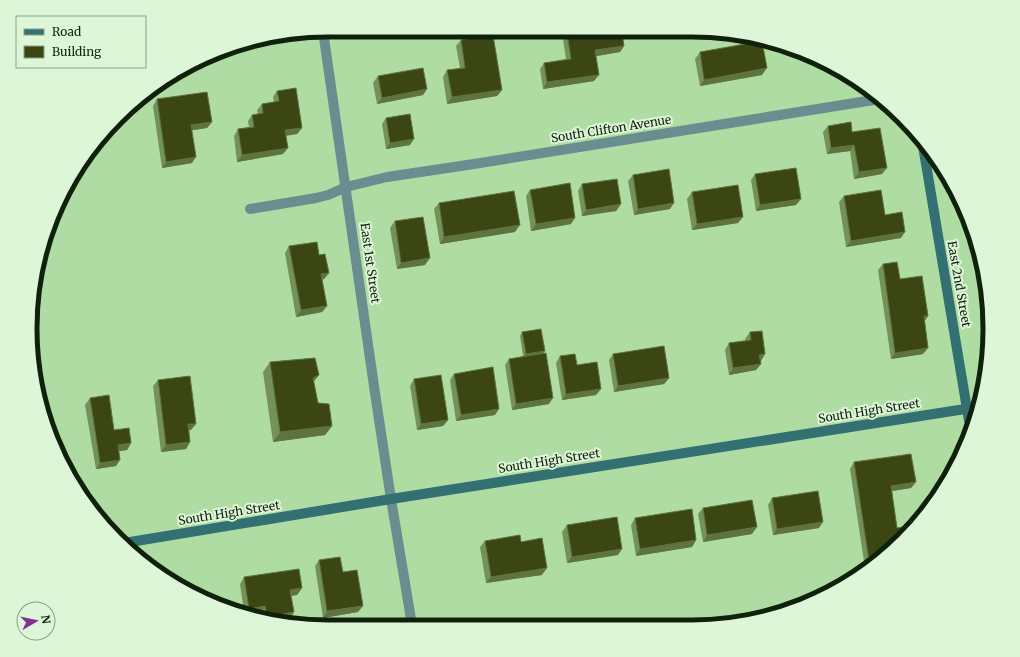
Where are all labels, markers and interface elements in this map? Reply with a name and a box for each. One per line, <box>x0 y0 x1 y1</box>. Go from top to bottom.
legend <box>16 16 146 68</box>
text: Road <box>52 24 81 39</box>
text: Building <box>52 44 102 59</box>
street label: South Clifton Avenue <box>550 112 672 145</box>
street label: East 1st Street <box>357 222 384 304</box>
street label: East 2nd Street <box>945 240 975 329</box>
street label: South High Street <box>817 395 921 426</box>
street label: South High Street <box>497 445 601 476</box>
street label: South High Street <box>177 497 281 528</box>
north arrow <box>16 601 56 641</box>
text: N <box>38 614 54 625</box>

